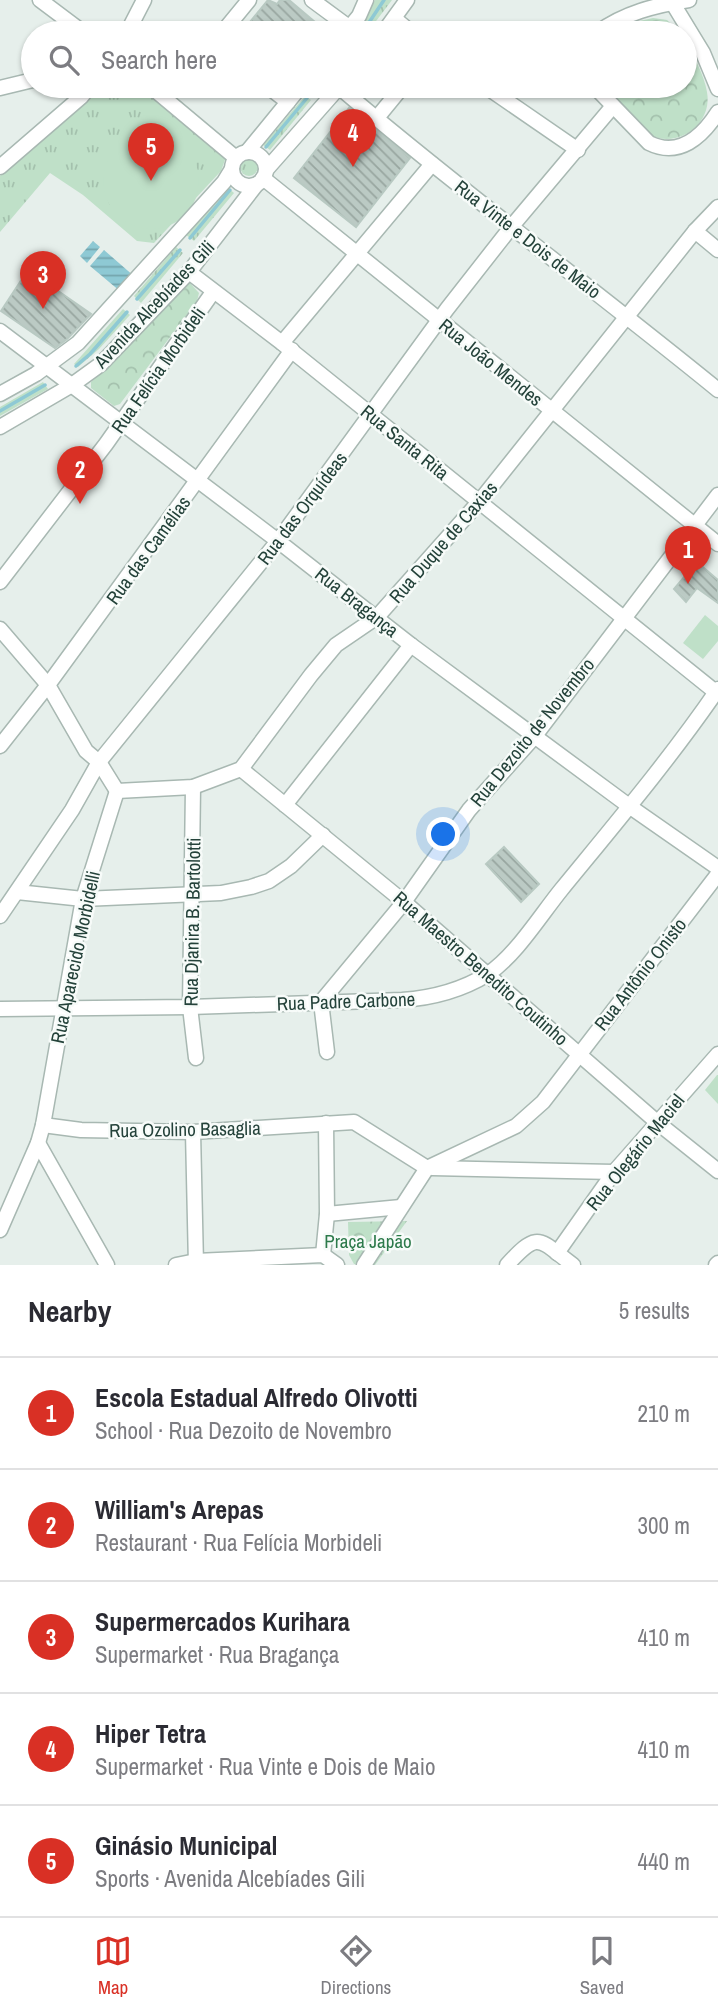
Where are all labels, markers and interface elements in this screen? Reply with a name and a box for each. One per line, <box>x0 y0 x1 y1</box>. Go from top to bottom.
search box <box>21 21 697 98</box>
icon: search <box>45 41 83 79</box>
text: Search here <box>101 42 217 77</box>
pin: 4 <box>330 109 376 167</box>
pin: 5 <box>128 123 174 181</box>
street label: Rua Vinte e Dois de Maio <box>449 174 607 304</box>
street label: Avenida Alcebíades Gili <box>87 234 220 374</box>
pin: 3 <box>20 251 66 309</box>
street label: Rua Felícia Morbideli <box>105 302 211 438</box>
street label: Rua João Mendes <box>434 312 548 412</box>
street label: Rua Santa Rita <box>355 398 455 486</box>
pin: 2 <box>57 446 103 504</box>
street label: Rua das Orquídeas <box>251 446 353 570</box>
street label: Rua Duque de Caxias <box>383 475 503 608</box>
street label: Rua das Camélias <box>100 490 196 609</box>
pin: 1 <box>665 526 711 584</box>
street label: Rua Bragança <box>310 561 405 643</box>
street label: Rua Dezoito de Novembro <box>464 652 600 812</box>
your location <box>426 817 460 851</box>
street label: Rua Djanira B. Bartolotti <box>178 837 206 1007</box>
street label: Rua Aparecido Morbidelli <box>44 868 106 1046</box>
street label: Rua Maestro Benedito Coutinho <box>388 885 574 1051</box>
street label: Rua Antônio Onisto <box>588 912 692 1036</box>
street label: Rua Padre Carbone <box>276 986 416 1016</box>
street label: Rua Olegário Maciel <box>580 1088 690 1216</box>
street label: Rua Ozolino Basaglia <box>109 1115 261 1143</box>
park label: Praça Japão <box>324 1228 412 1254</box>
text: Nearby <box>28 1291 111 1331</box>
text: 5 results <box>619 1295 690 1326</box>
text: Escola Estadual Alfredo Olivotti <box>95 1380 418 1415</box>
text: 1 <box>46 1398 56 1429</box>
text: 210 m <box>638 1398 690 1429</box>
text: School · Rua Dezoito de Novembro <box>95 1415 392 1446</box>
text: William's Arepas <box>95 1492 264 1527</box>
text: 2 <box>46 1510 56 1541</box>
text: 300 m <box>638 1510 690 1541</box>
text: Restaurant · Rua Felícia Morbideli <box>95 1527 382 1558</box>
text: Supermercados Kurihara <box>95 1604 350 1639</box>
text: 3 <box>46 1622 56 1653</box>
text: 410 m <box>638 1622 690 1653</box>
text: Supermarket · Rua Bragança <box>95 1639 339 1670</box>
text: Hiper Tetra <box>95 1716 206 1751</box>
text: 4 <box>46 1734 56 1765</box>
text: 410 m <box>638 1734 690 1765</box>
text: Supermarket · Rua Vinte e Dois de Maio <box>95 1751 435 1782</box>
text: Ginásio Municipal <box>95 1828 277 1863</box>
text: 5 <box>46 1846 56 1877</box>
text: 440 m <box>638 1846 690 1877</box>
text: Sports · Avenida Alcebíades Gili <box>95 1863 365 1894</box>
tab: Map <box>94 1932 132 2000</box>
tab: Directions <box>320 1932 391 2000</box>
tab: Saved <box>580 1932 624 2000</box>

